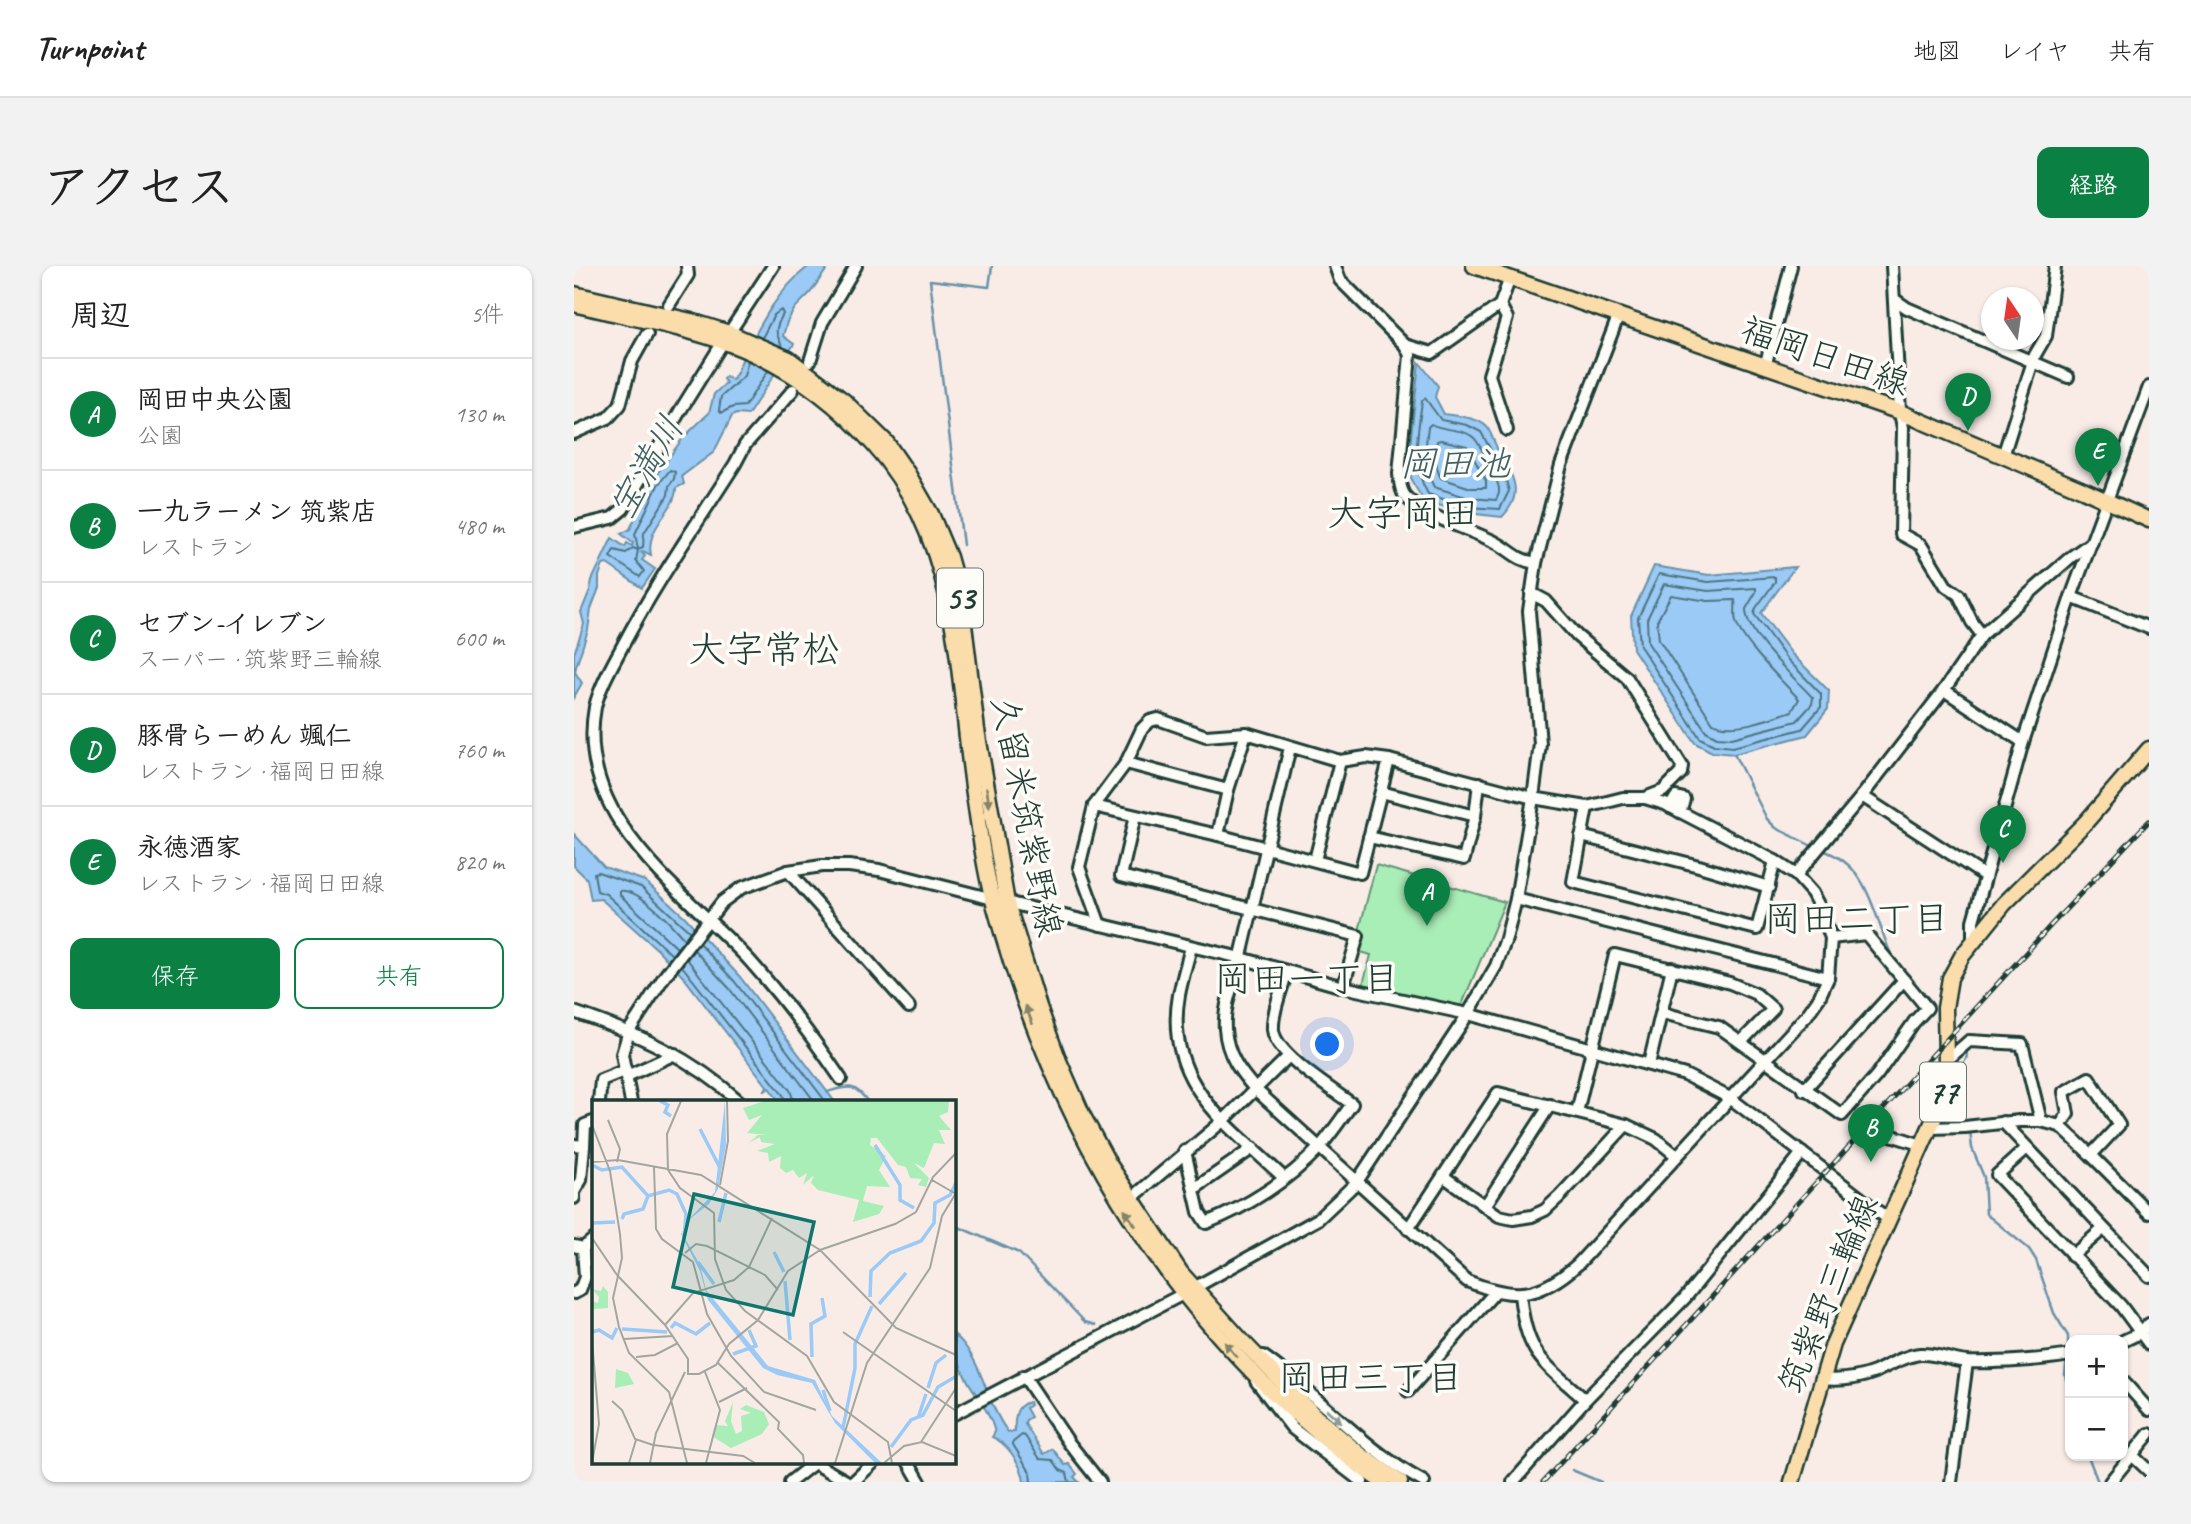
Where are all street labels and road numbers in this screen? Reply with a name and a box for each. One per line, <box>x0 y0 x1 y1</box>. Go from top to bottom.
street label: 福岡日田線 <box>1735 306 1915 406</box>
road number: 53 <box>937 568 983 628</box>
street label: 久留米筑紫野線 <box>982 691 1072 941</box>
road number: 77 <box>1920 1062 1966 1122</box>
street label: 筑紫野三輪線 <box>1768 1188 1888 1400</box>

